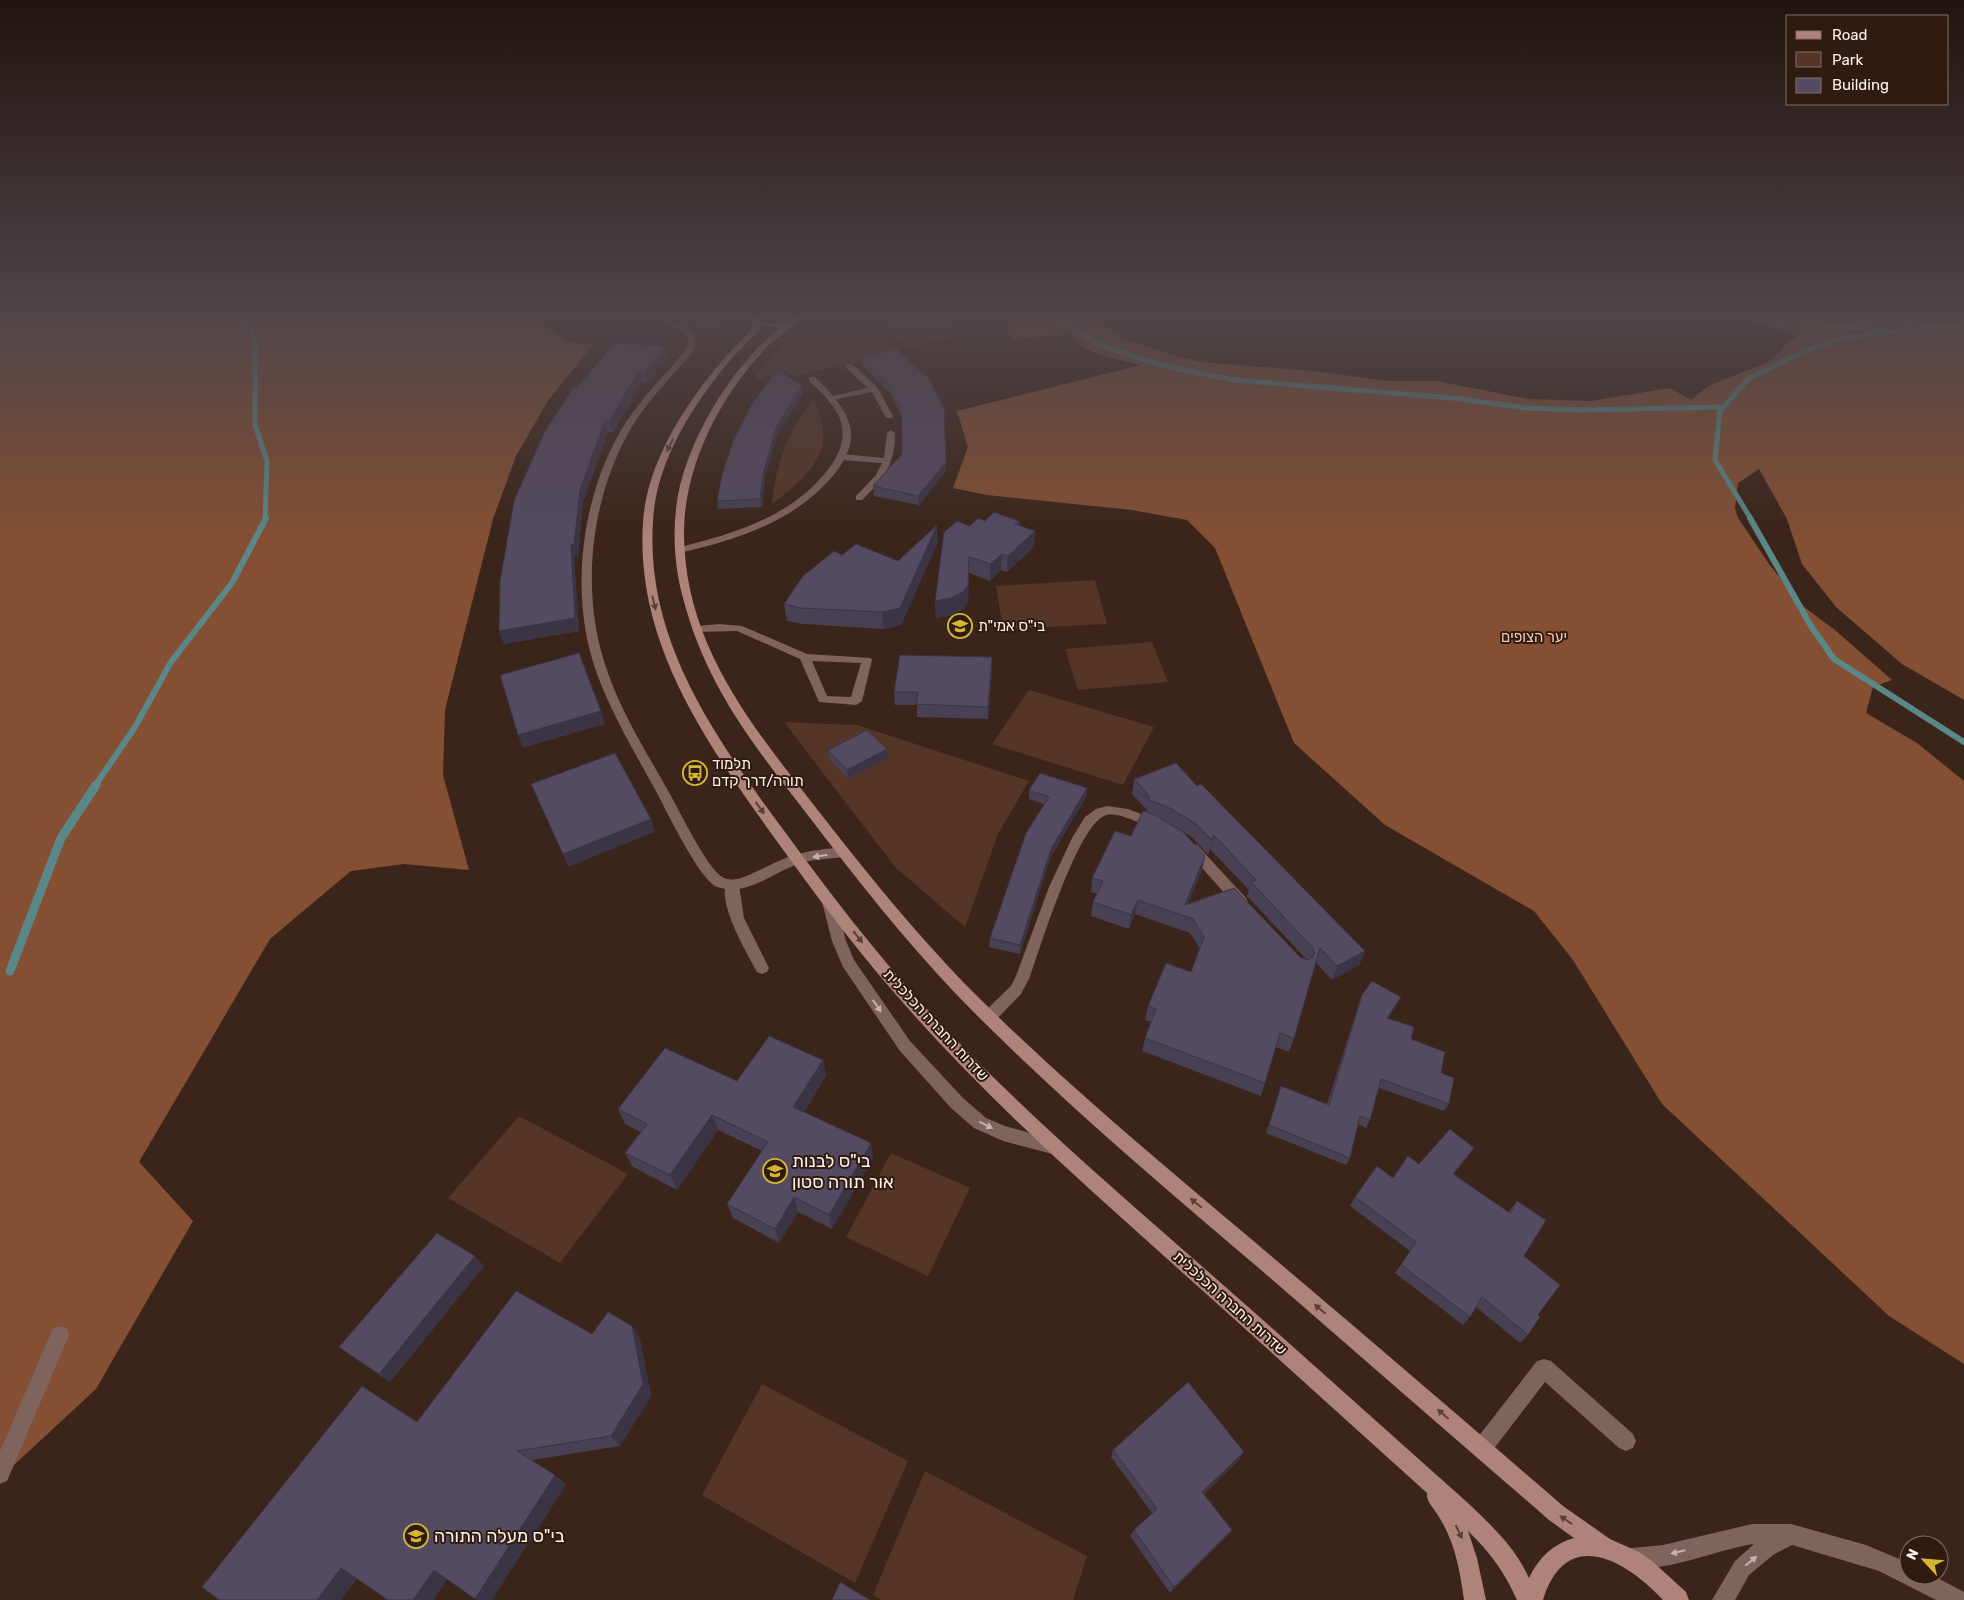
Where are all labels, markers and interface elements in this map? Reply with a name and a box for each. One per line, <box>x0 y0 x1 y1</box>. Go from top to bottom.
legend <box>1786 15 1949 105</box>
text: Road <box>1832 26 1868 44</box>
text: Park <box>1832 51 1863 69</box>
text: Building <box>1832 76 1889 94</box>
one-way arrow <box>666 438 674 452</box>
one-way arrow <box>650 596 658 611</box>
school or university icon: בי"ס אמי"ת <box>947 613 973 639</box>
place label: בי"ס אמי"ת <box>978 617 1045 635</box>
park label: יער הצופים <box>1501 628 1567 646</box>
place label: תלמוד תורה/דרך קדם <box>712 755 804 790</box>
bus stop icon: תלמוד תורה/דרך קדם <box>682 760 708 786</box>
one-way arrow <box>755 801 765 815</box>
one-way arrow <box>812 852 828 860</box>
one-way arrow <box>853 930 864 943</box>
street label: שדרות החברה הכלכלית <box>879 965 993 1085</box>
one-way arrow <box>872 999 882 1013</box>
one-way arrow <box>979 1121 993 1129</box>
place label: בי"ס לבנות אור תורה סטון <box>792 1150 894 1193</box>
school or university icon: בי"ס לבנות אור תורה סטון <box>762 1158 788 1184</box>
one-way arrow <box>1190 1198 1203 1209</box>
street label: שדרות החברה הכלכלית <box>1170 1247 1290 1359</box>
one-way arrow <box>1313 1303 1326 1314</box>
one-way arrow <box>1437 1409 1450 1420</box>
one-way arrow <box>1559 1515 1573 1525</box>
school or university icon: בי"ס מעלה התורה <box>403 1523 429 1549</box>
place label: בי"ס מעלה התורה <box>434 1525 565 1547</box>
one-way arrow <box>1455 1525 1463 1539</box>
north arrow <box>1899 1535 1949 1585</box>
text: N <box>1903 1546 1923 1563</box>
one-way arrow <box>1671 1548 1686 1556</box>
one-way arrow <box>1744 1555 1757 1566</box>

